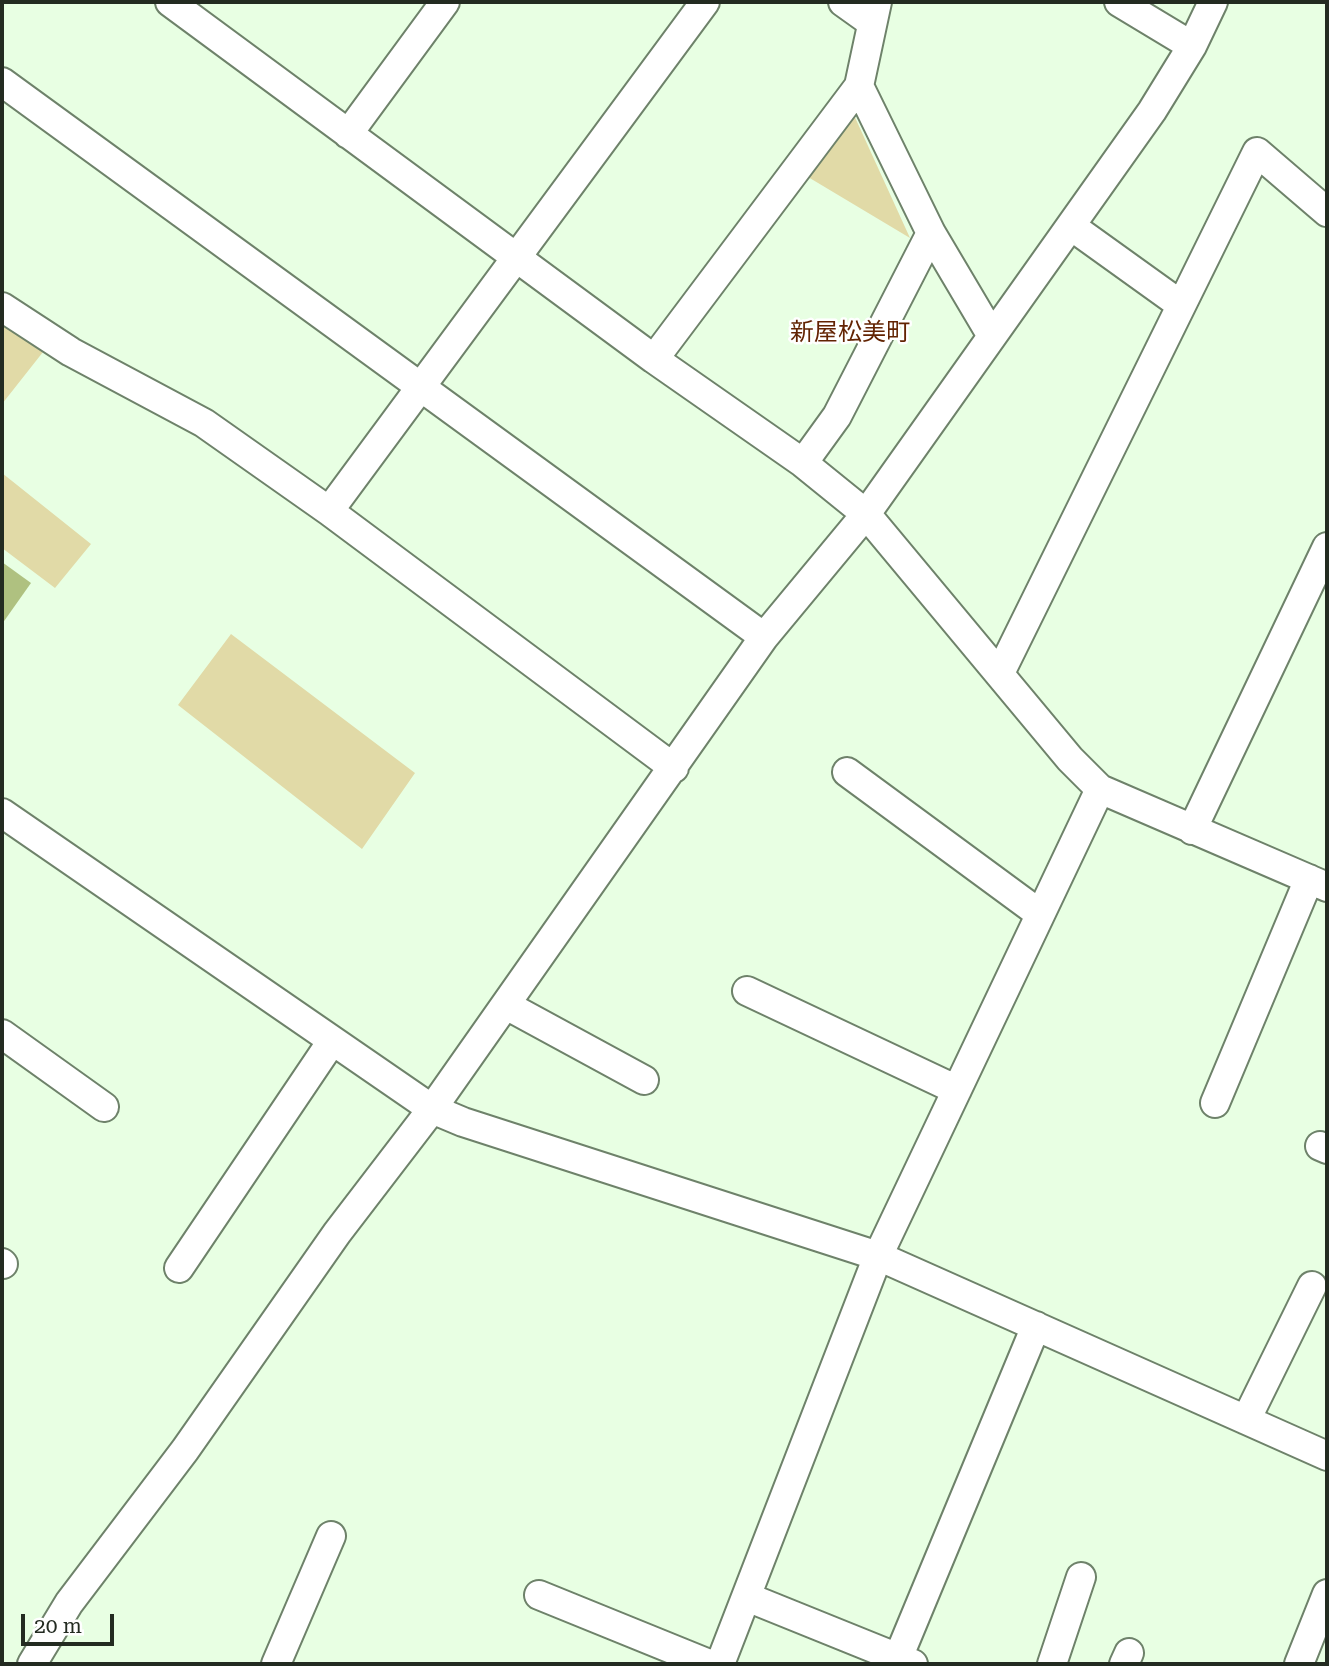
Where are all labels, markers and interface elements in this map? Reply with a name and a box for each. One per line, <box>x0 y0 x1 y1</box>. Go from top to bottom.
district label: 新屋松美町 <box>790 319 910 347</box>
scale bar <box>24 1600 117 1644</box>
text: 20 m <box>34 1614 82 1638</box>

